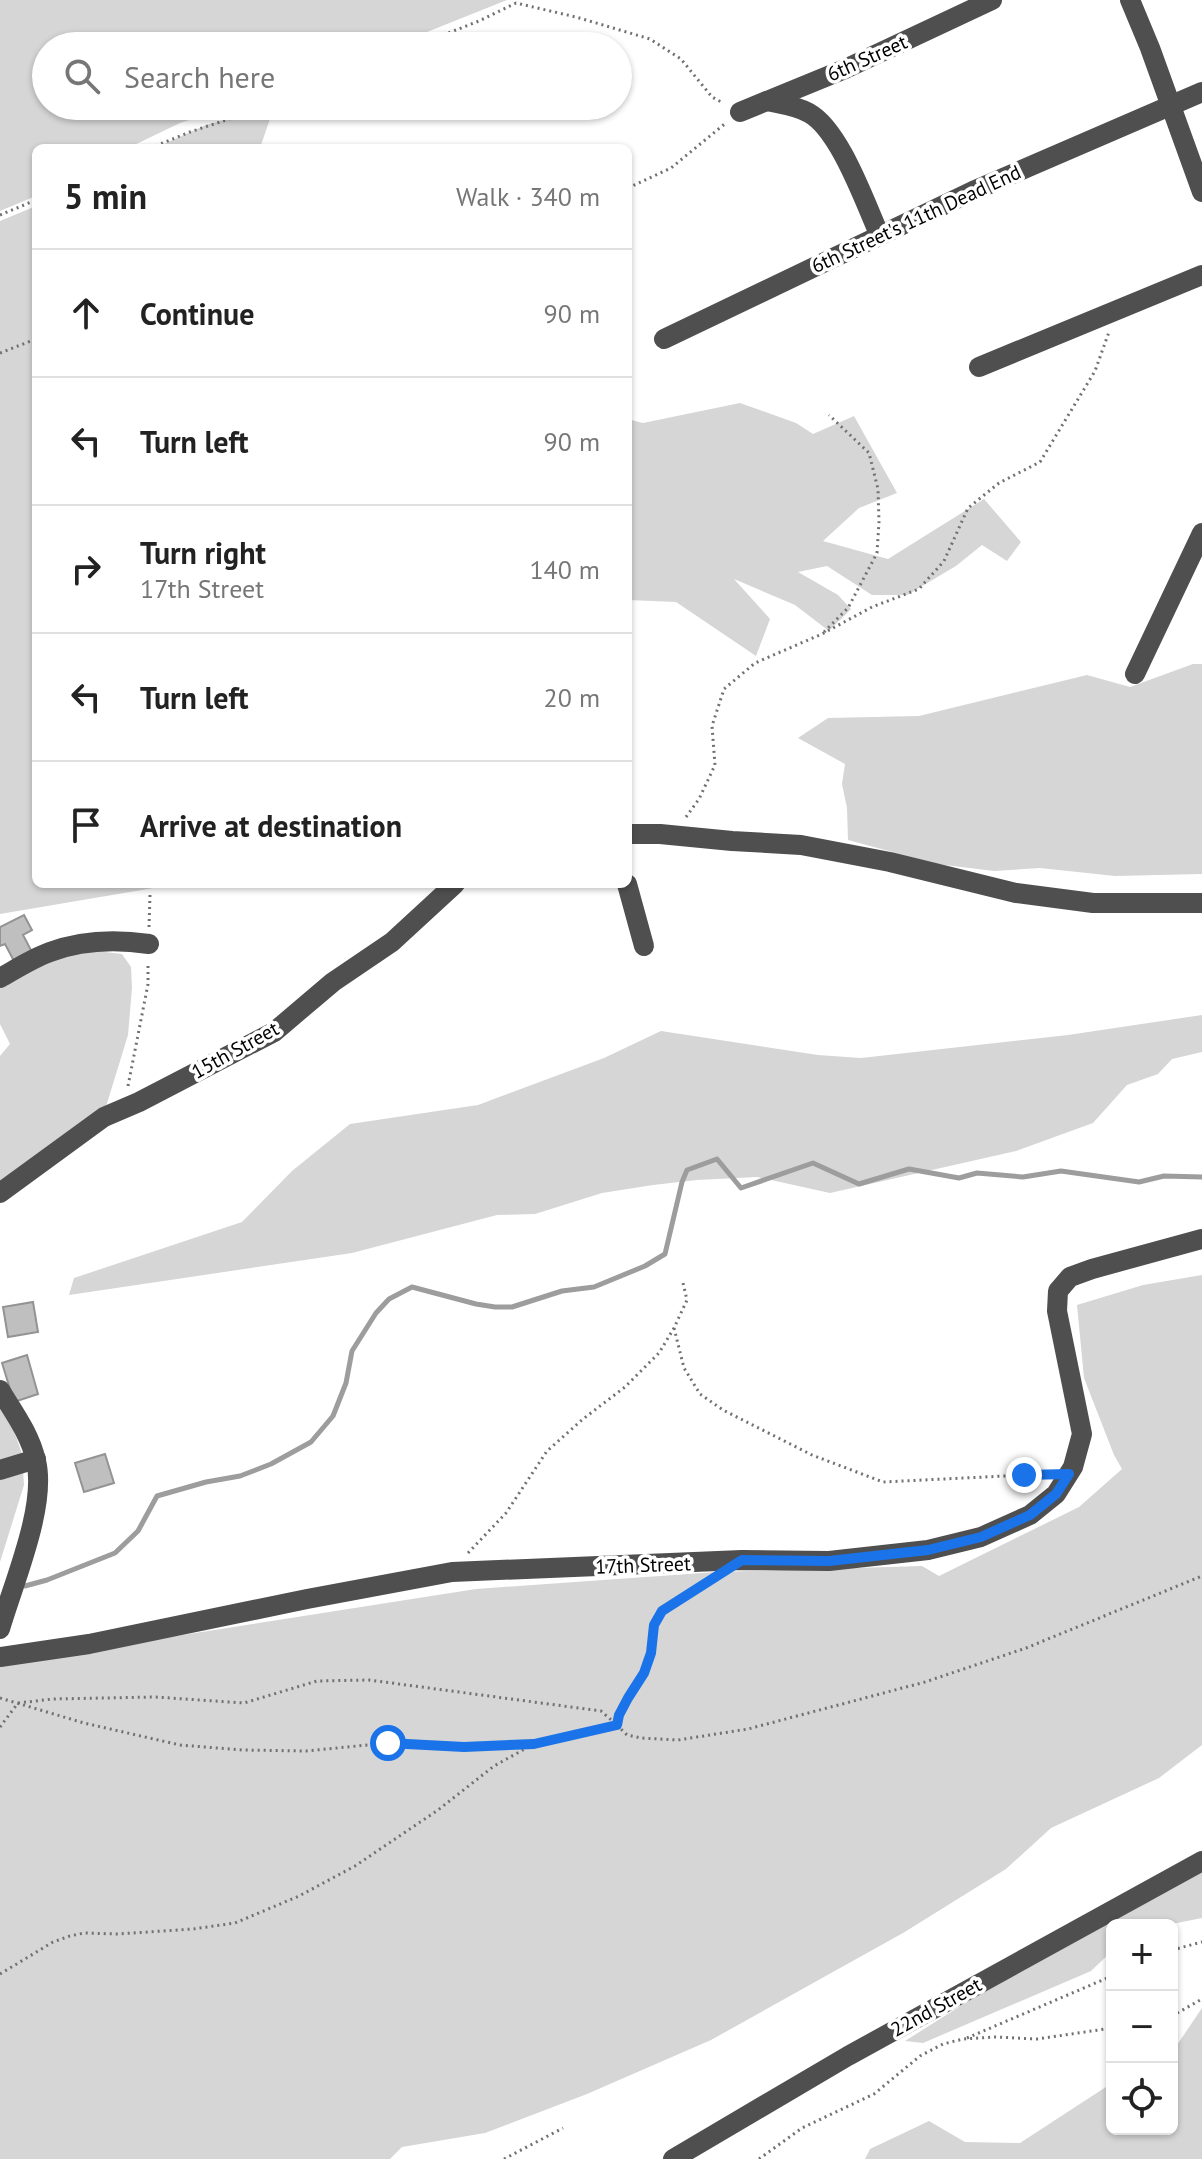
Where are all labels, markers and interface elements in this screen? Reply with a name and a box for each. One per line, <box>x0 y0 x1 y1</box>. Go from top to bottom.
street label: 6th Street <box>823 29 911 87</box>
search box <box>32 32 632 120</box>
icon: search <box>60 54 104 98</box>
text: Search here <box>124 57 275 96</box>
street label: 6th Street's 11th Dead End <box>807 159 1025 279</box>
text: 5 min <box>64 174 147 218</box>
text: Walk · 340 m <box>456 180 600 213</box>
icon: ahead <box>64 291 108 335</box>
text: Continue <box>140 294 254 333</box>
text: 90 m <box>544 297 600 330</box>
icon: left <box>64 419 108 463</box>
text: Turn left <box>140 422 248 461</box>
text: 90 m <box>544 425 600 458</box>
text: Turn right <box>140 533 266 572</box>
icon: right <box>64 547 108 591</box>
text: 140 m <box>529 553 600 586</box>
text: 17th Street <box>140 572 264 605</box>
icon: left <box>64 675 108 719</box>
text: Turn left <box>140 678 248 717</box>
text: 20 m <box>544 681 600 714</box>
icon: arrive <box>64 803 108 847</box>
text: Arrive at destination <box>140 806 402 845</box>
street label: 15th Street <box>187 1015 283 1085</box>
route end <box>1006 1457 1042 1493</box>
street label: 17th Street <box>595 1550 691 1580</box>
route start <box>370 1725 406 1761</box>
map controls <box>1106 1919 1178 2135</box>
button: + <box>1106 1919 1178 1991</box>
street label: 22nd Street <box>886 1971 986 2043</box>
button: − <box>1106 1991 1178 2063</box>
button: locate <box>1106 2063 1178 2135</box>

